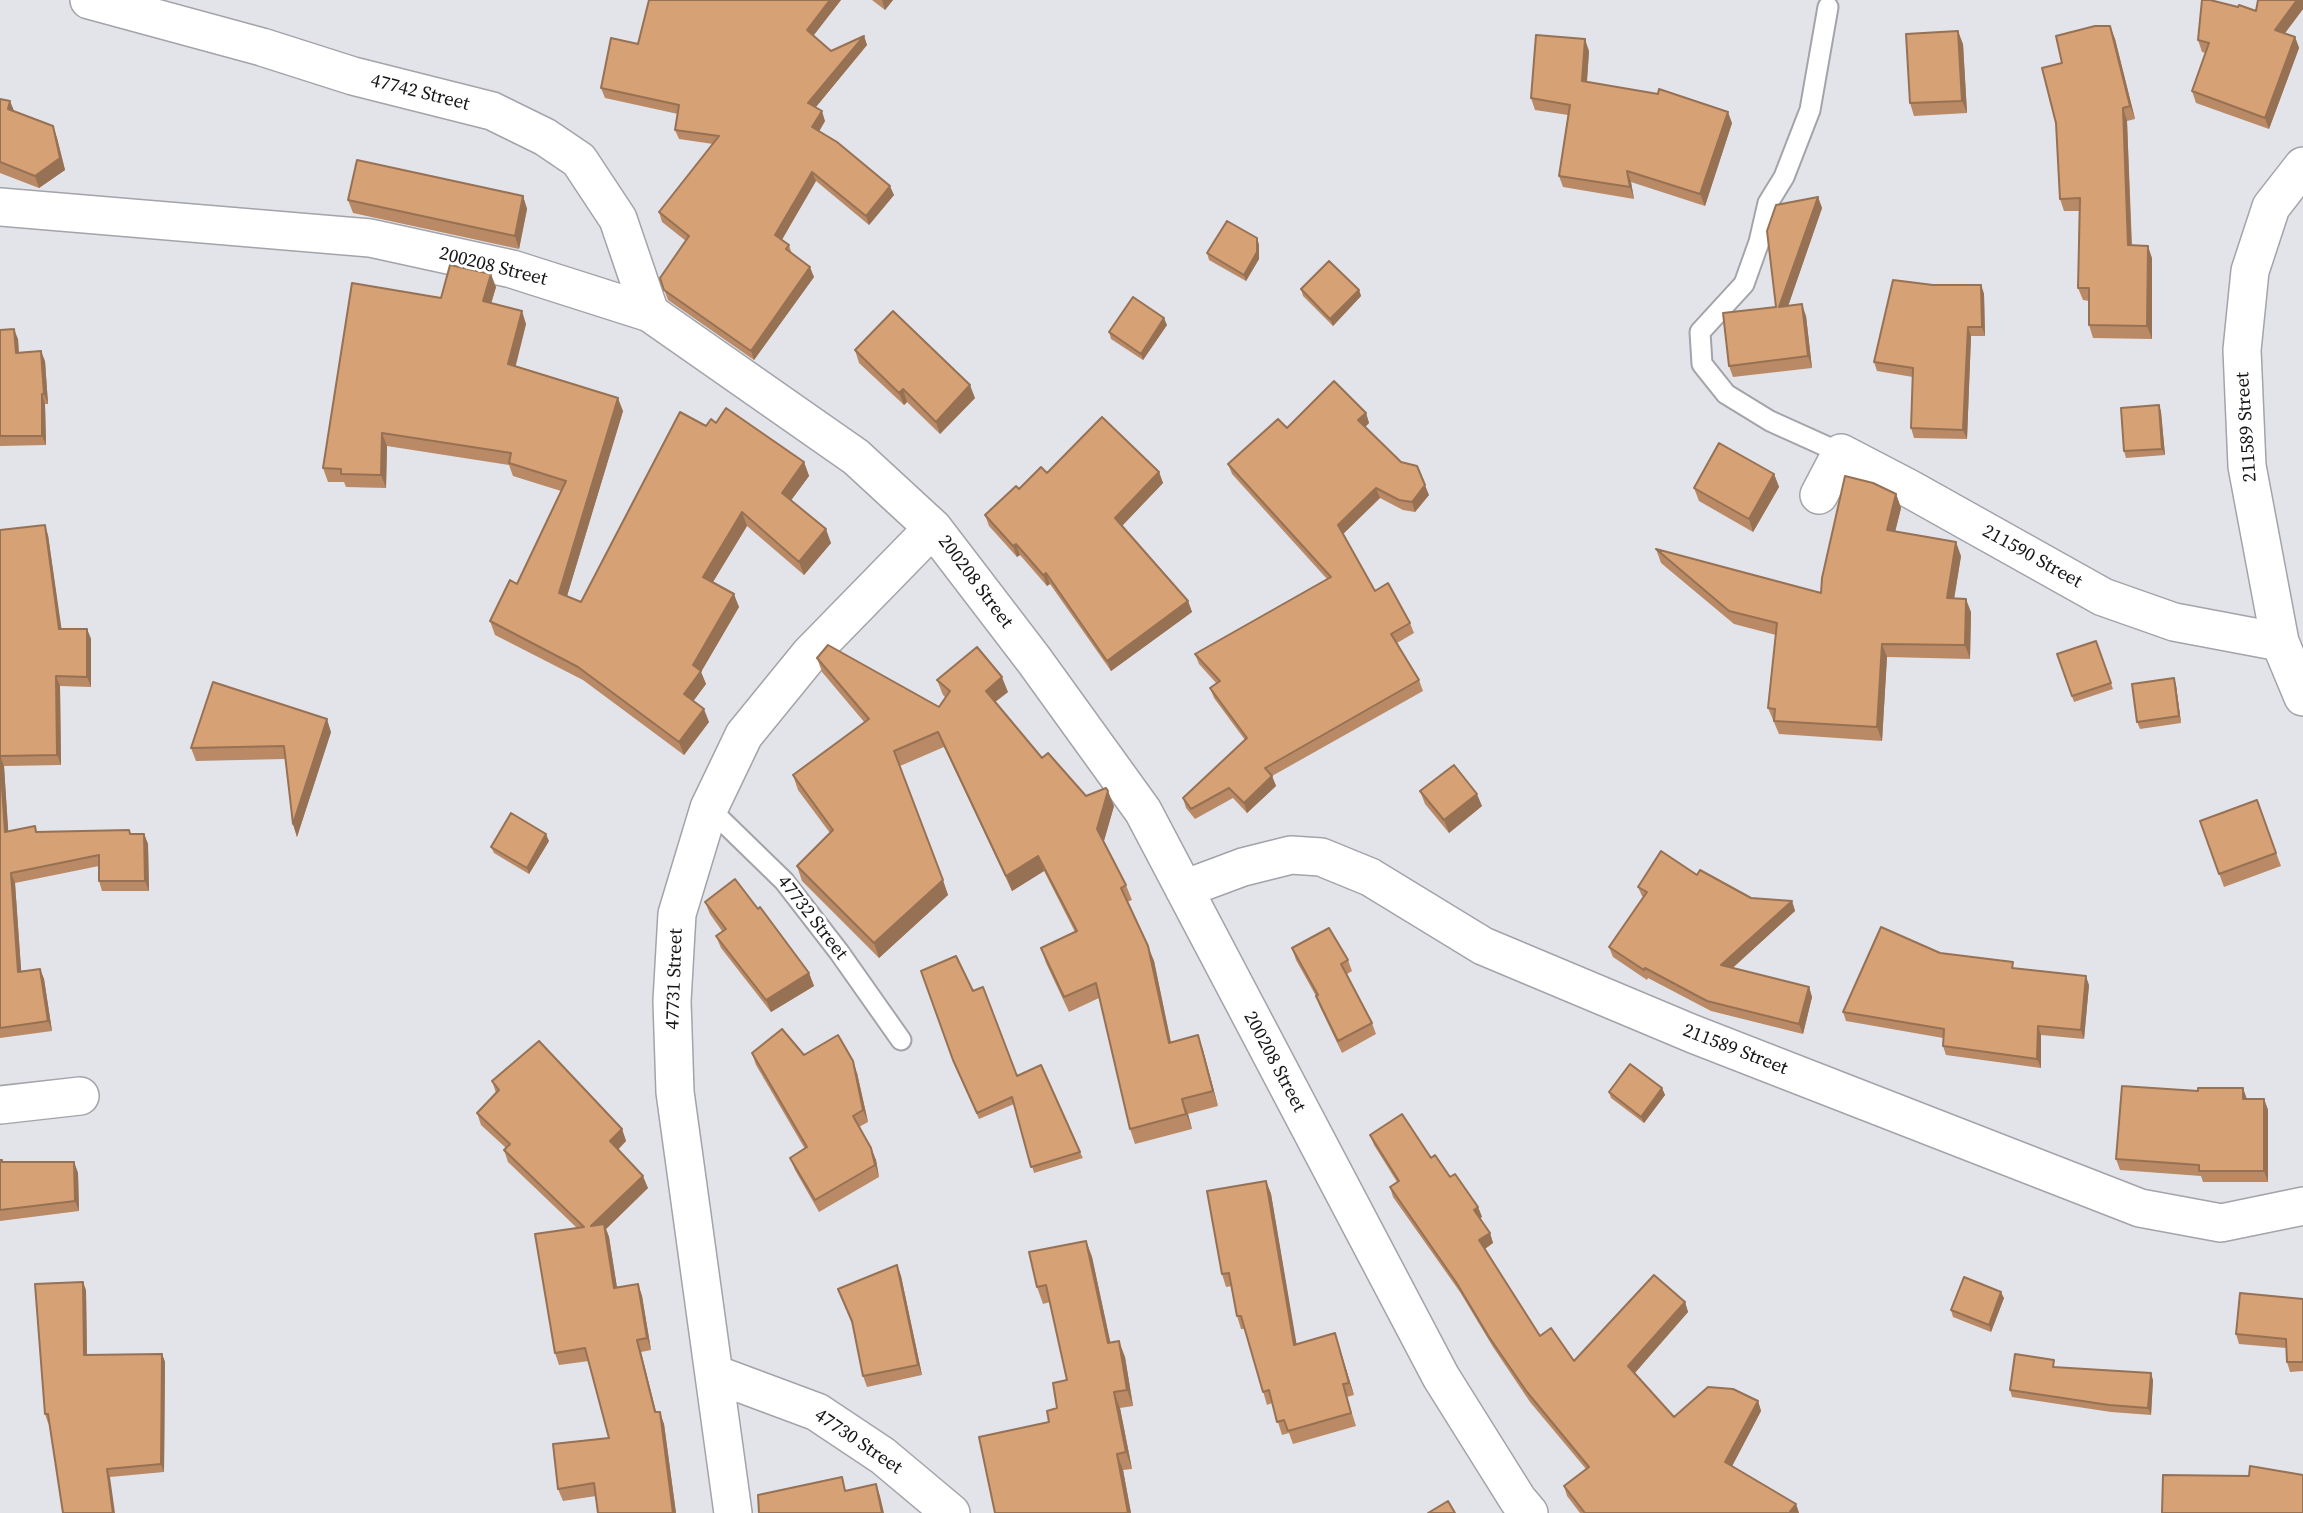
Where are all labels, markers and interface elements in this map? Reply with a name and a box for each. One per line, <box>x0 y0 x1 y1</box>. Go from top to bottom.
street label: 47742 Street <box>368 70 472 116</box>
street label: 200208 Street <box>437 243 549 291</box>
street label: 211589 Street <box>2232 371 2262 483</box>
street label: 211590 Street <box>1978 520 2086 594</box>
street label: 200208 Street <box>933 531 1017 633</box>
street label: 47732 Street <box>772 871 852 965</box>
street label: 47731 Street <box>662 928 688 1030</box>
street label: 200208 Street <box>1238 1008 1310 1116</box>
street label: 211589 Street <box>1679 1020 1791 1080</box>
street label: 47730 Street <box>810 1404 906 1480</box>

